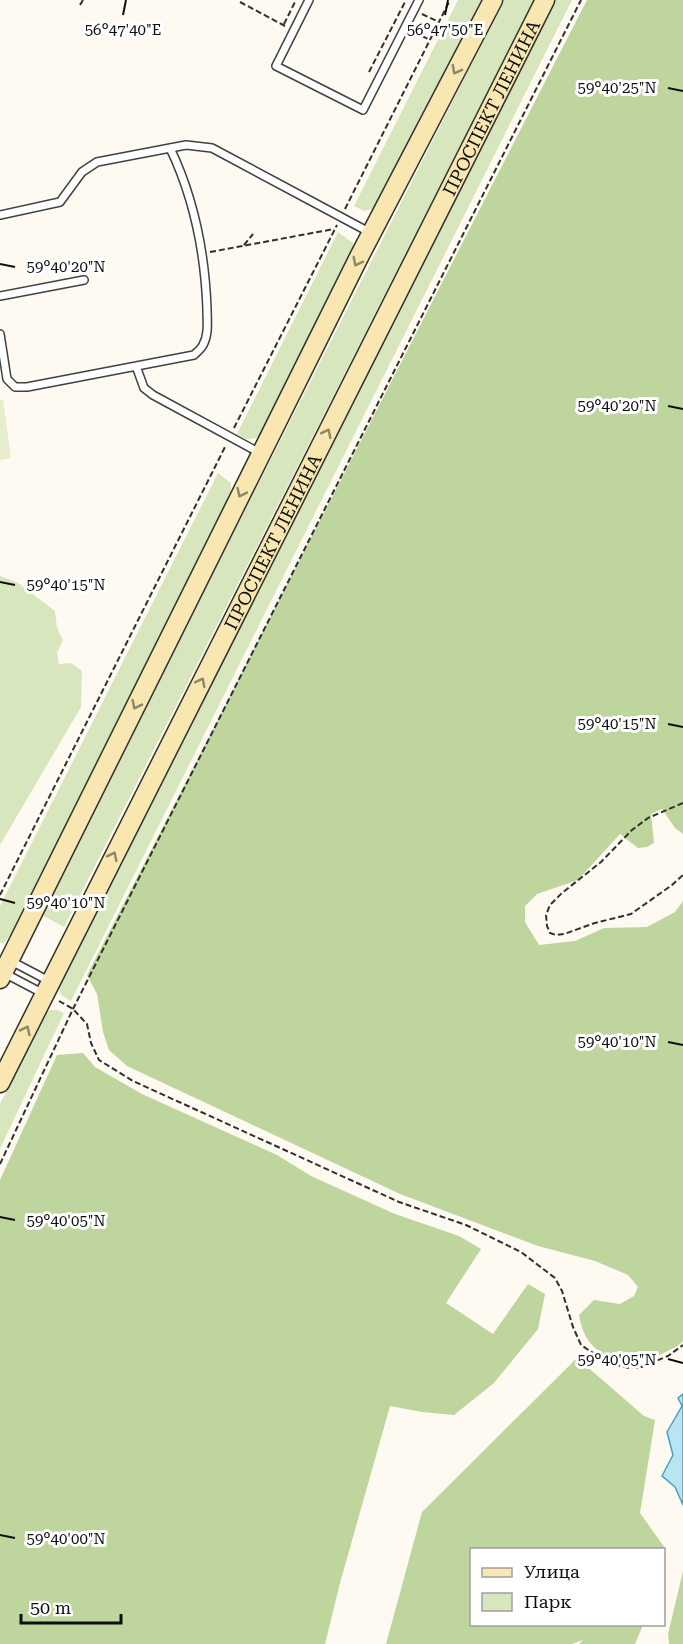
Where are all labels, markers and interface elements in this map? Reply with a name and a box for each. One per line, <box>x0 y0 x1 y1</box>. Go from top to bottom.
street label: ПРОСПЕКТ ЛЕНИНА <box>438 16 544 199</box>
text: 56°47'40"E <box>85 21 161 39</box>
text: 56°47'50"E <box>407 21 483 39</box>
one-way arrow <box>452 64 464 75</box>
text: 59°40'25"N <box>577 79 657 97</box>
one-way arrow <box>352 256 364 267</box>
text: 59°40'20"N <box>26 258 106 276</box>
text: 59°40'20"N <box>577 397 657 415</box>
one-way arrow <box>320 429 331 439</box>
street label: ПРОСПЕКТ ЛЕНИНА <box>219 450 326 633</box>
one-way arrow <box>237 486 248 497</box>
text: 59°40'15"N <box>26 576 106 594</box>
one-way arrow <box>194 678 205 688</box>
one-way arrow <box>131 699 143 710</box>
text: 59°40'15"N <box>577 715 657 733</box>
one-way arrow <box>106 852 118 863</box>
text: 59°40'10"N <box>26 894 106 912</box>
one-way arrow <box>19 1026 30 1037</box>
text: 59°40'10"N <box>577 1033 657 1051</box>
text: 59°40'05"N <box>26 1212 106 1230</box>
text: 59°40'05"N <box>577 1351 657 1369</box>
text: 59°40'00"N <box>26 1530 106 1548</box>
legend <box>470 1548 665 1626</box>
text: Улица <box>524 1561 580 1582</box>
scale bar <box>21 1587 122 1625</box>
text: Парк <box>524 1591 572 1612</box>
text: 50 m <box>30 1597 71 1618</box>

